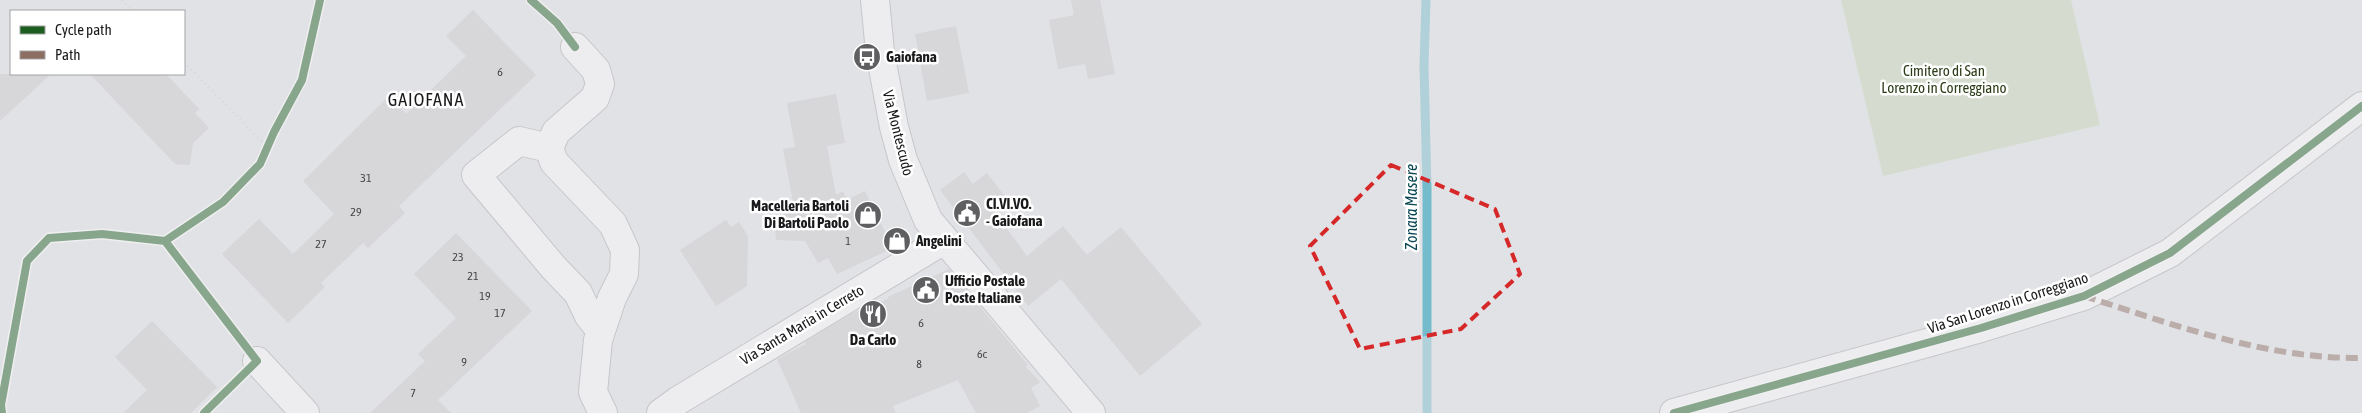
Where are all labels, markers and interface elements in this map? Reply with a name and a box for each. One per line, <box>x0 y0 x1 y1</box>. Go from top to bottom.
legend <box>10 10 185 75</box>
text: Cycle path <box>55 21 112 38</box>
bus stop icon: Gaiofana <box>852 42 882 72</box>
text: Path <box>55 46 81 63</box>
place label: Gaiofana <box>886 48 937 65</box>
park label: Cimitero di San Lorenzo in Correggiano <box>1881 62 2007 96</box>
house number: 6 <box>497 65 503 79</box>
street label: Via Montescudo <box>880 88 917 177</box>
district label: GAIOFANA <box>388 89 464 110</box>
water label: Zonara Masere <box>1402 164 1420 250</box>
house number: 31 <box>360 171 372 185</box>
place label: CI.VI.VO. - Gaiofana <box>986 195 1043 229</box>
place label: Macelleria Bartoli Di Bartoli Paolo <box>751 197 849 231</box>
public building icon: CI.VI.VO. - Gaiofana <box>952 198 982 228</box>
shop icon: Macelleria Bartoli Di Bartoli Paolo <box>853 200 883 230</box>
house number: 29 <box>350 205 362 219</box>
shop icon: Angelini <box>882 226 912 256</box>
place label: Angelini <box>915 232 962 249</box>
house number: 1 <box>845 234 851 248</box>
house number: 27 <box>315 237 327 251</box>
house number: 23 <box>452 250 464 264</box>
house number: 21 <box>467 269 479 283</box>
street label: Via San Lorenzo in Correggiano <box>1925 269 2090 337</box>
place label: Ufficio Postale Poste Italiane <box>945 272 1025 306</box>
public building icon: Ufficio Postale Poste Italiane <box>911 275 941 305</box>
street label: Via Santa Maria in Cerreto <box>737 281 867 368</box>
house number: 19 <box>479 289 491 303</box>
restaurant icon: Da Carlo <box>858 299 888 329</box>
house number: 17 <box>494 306 506 320</box>
house number: 6 <box>918 316 924 330</box>
place label: Da Carlo <box>850 331 896 348</box>
house number: 6c <box>977 347 988 361</box>
house number: 9 <box>461 355 467 369</box>
house number: 8 <box>916 357 922 371</box>
house number: 7 <box>410 386 416 400</box>

